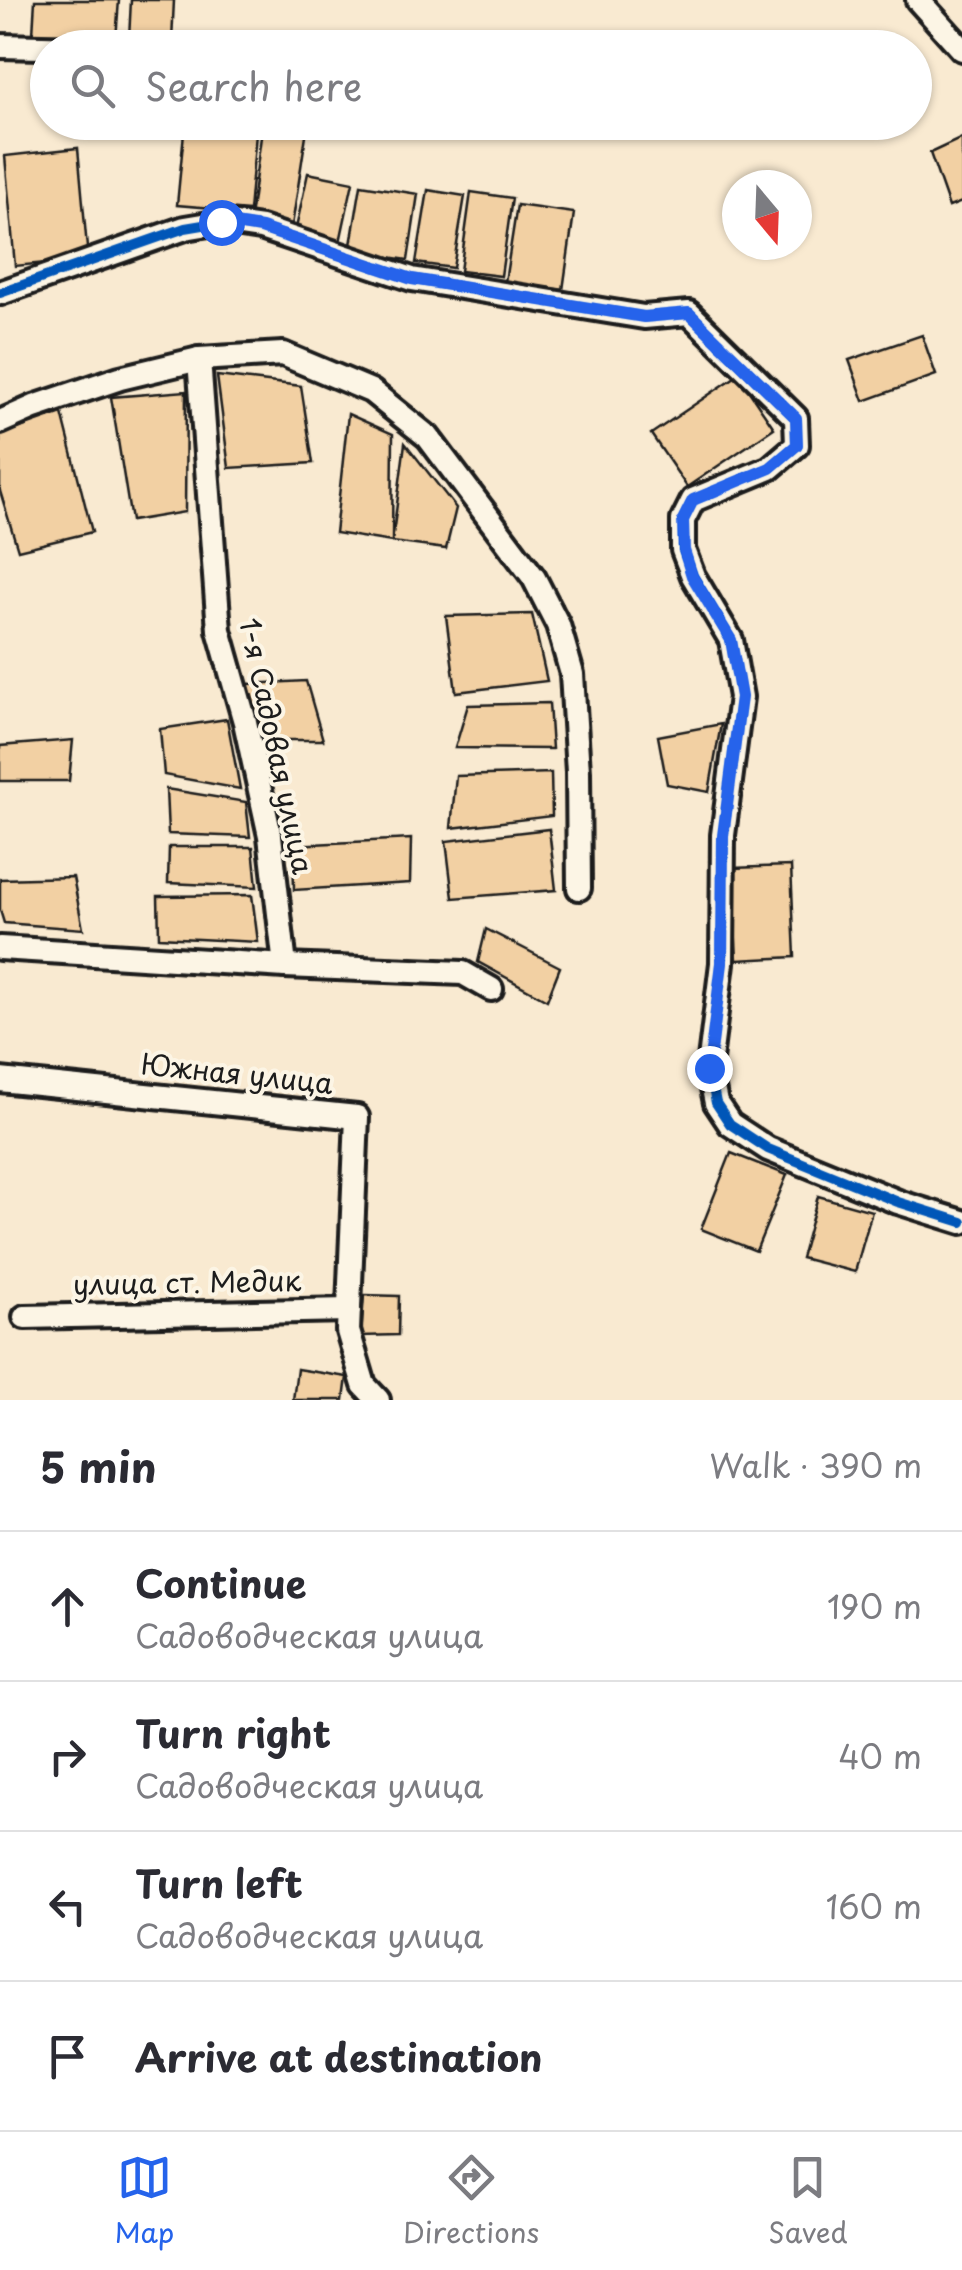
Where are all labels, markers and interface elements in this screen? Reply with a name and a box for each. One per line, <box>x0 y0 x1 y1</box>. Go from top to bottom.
search box <box>30 30 932 140</box>
text: Search here <box>145 57 362 114</box>
icon: search <box>65 58 120 113</box>
north arrow <box>722 170 812 260</box>
route start <box>199 200 245 246</box>
street label: 1-я Садовая улица <box>229 614 326 878</box>
street label: Южная улица <box>139 1041 336 1104</box>
route end <box>687 1046 733 1092</box>
street label: улица ст. Медик <box>73 1258 302 1305</box>
text: 5 min <box>40 1434 157 1497</box>
text: Walk · 390 m <box>710 1441 922 1489</box>
text: Continue <box>135 1554 306 1611</box>
icon: ahead <box>40 1579 95 1634</box>
text: 190 m <box>827 1582 922 1630</box>
text: Садоводческая улица <box>135 1611 483 1659</box>
text: Turn right <box>135 1704 331 1761</box>
icon: right <box>40 1729 95 1784</box>
text: 40 m <box>838 1732 922 1780</box>
text: Садоводческая улица <box>135 1761 483 1809</box>
text: Turn left <box>135 1854 303 1911</box>
icon: left <box>40 1879 95 1934</box>
text: 160 m <box>826 1882 922 1930</box>
text: Садоводческая улица <box>135 1911 483 1959</box>
text: Arrive at destination <box>135 2028 543 2085</box>
icon: arrive <box>40 2029 95 2084</box>
tab: Map <box>114 2150 174 2253</box>
tab: Directions <box>403 2150 539 2253</box>
tab: Saved <box>768 2150 848 2253</box>

